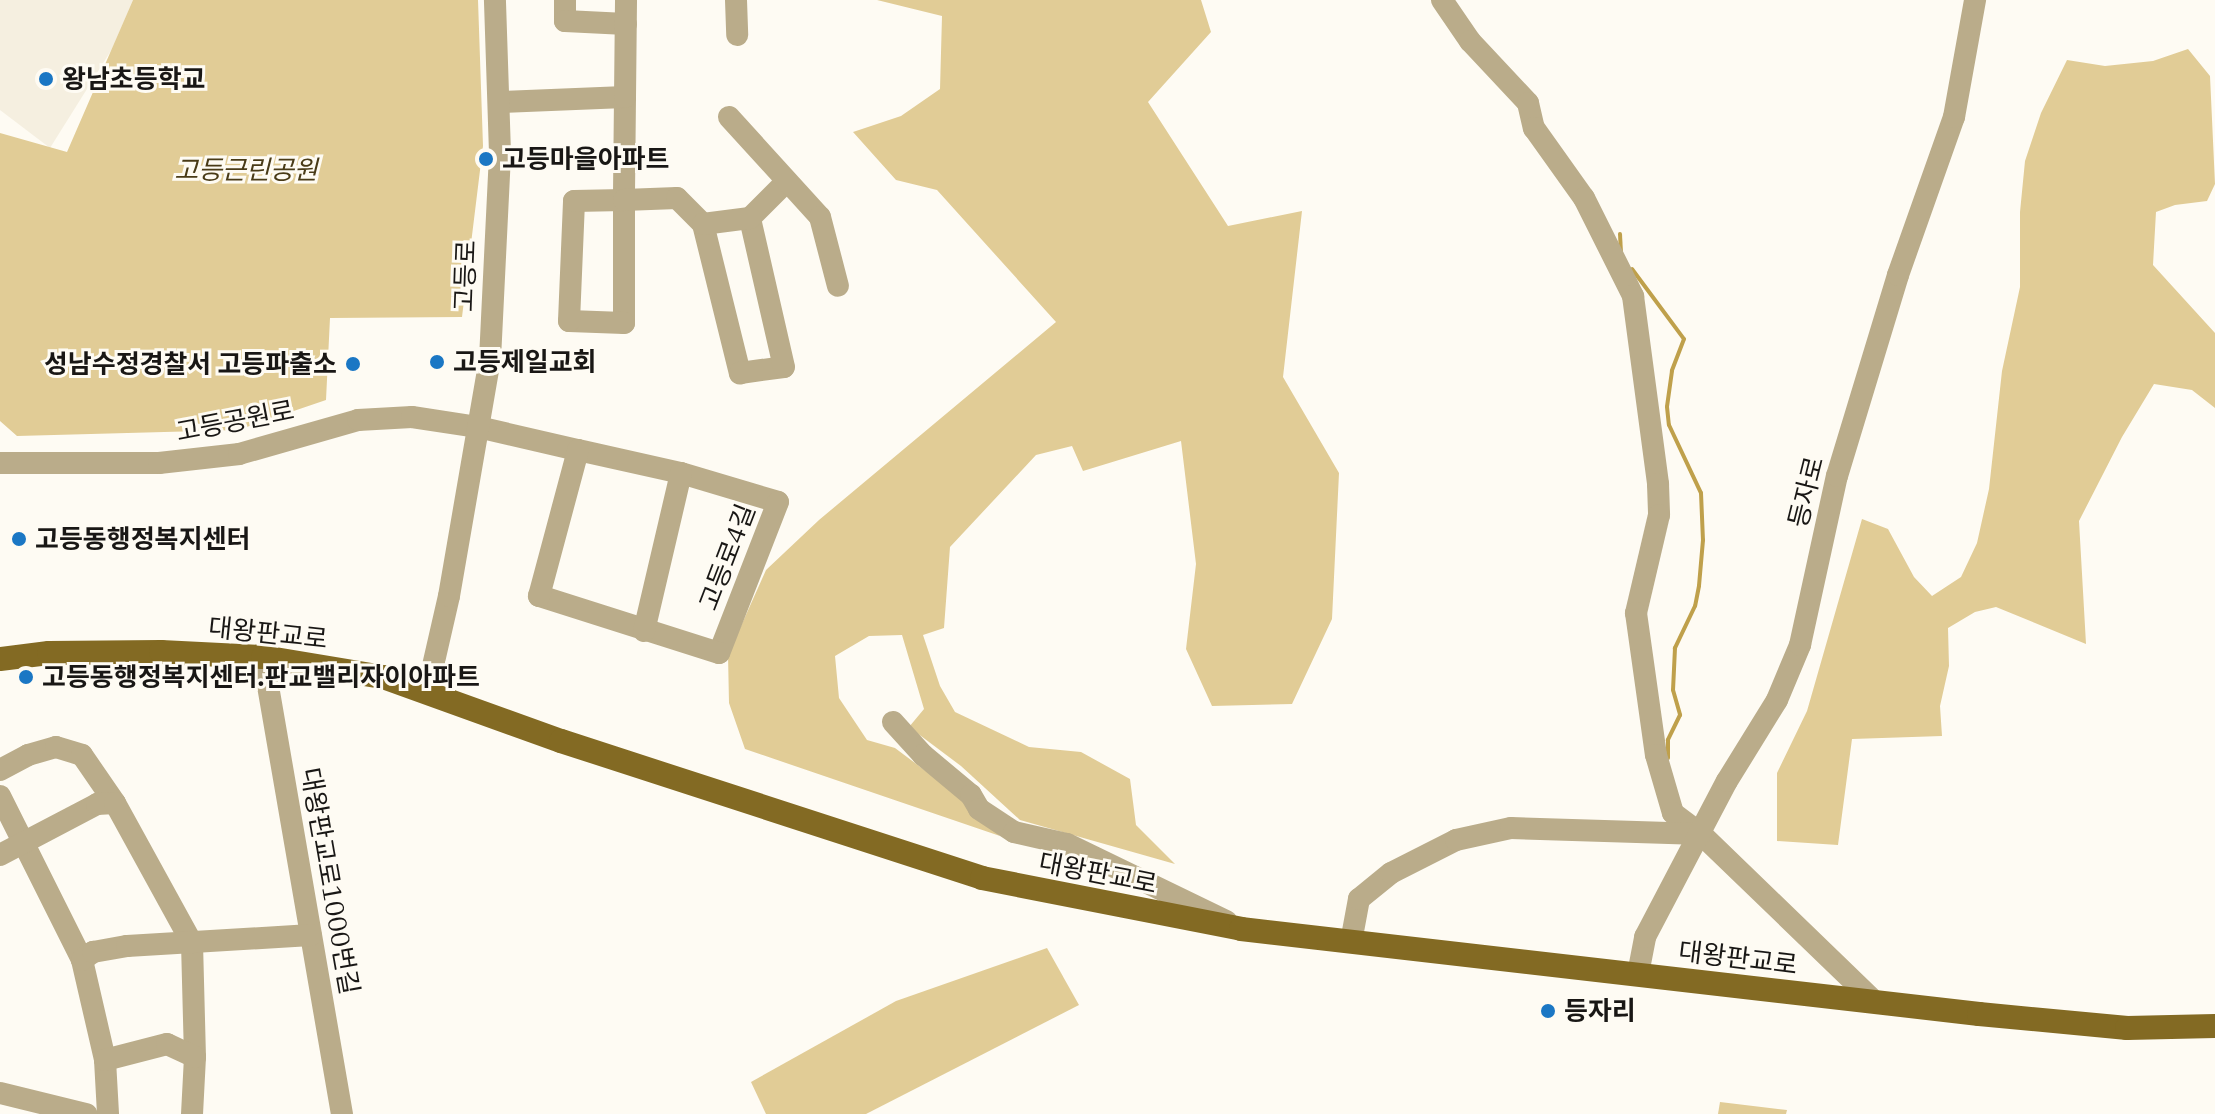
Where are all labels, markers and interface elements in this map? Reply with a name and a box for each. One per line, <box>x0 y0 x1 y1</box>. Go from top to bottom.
place label: 왕남초등학교 <box>62 63 206 95</box>
marker: 왕남초등학교 <box>37 70 55 88</box>
place label: 고등마을아파트 <box>502 143 669 175</box>
marker: 고등마을아파트 <box>477 150 495 168</box>
park label: 고등근린공원 <box>174 154 318 186</box>
street label: 고등로 <box>448 240 482 312</box>
place label: 고등제일교회 <box>453 346 597 378</box>
place label: 성남수정경찰서 고등파출소 <box>44 348 337 380</box>
marker: 고등제일교회 <box>428 353 446 371</box>
marker: 성남수정경찰서 고등파출소 <box>344 355 362 373</box>
street label: 고등공원로 <box>173 394 297 448</box>
street label: 등자로 <box>1782 453 1830 531</box>
street label: 고등로4길 <box>692 499 762 615</box>
place label: 고등동행정복지센터 <box>35 523 250 555</box>
marker: 고등동행정복지센터 <box>10 530 28 548</box>
street label: 대왕판교로 <box>207 611 329 655</box>
place label: 고등동행정복지센터.판교밸리자이아파트 <box>42 661 480 693</box>
marker: 고등동행정복지센터.판교밸리자이아파트 <box>17 668 35 686</box>
street label: 대왕판교로1000번길 <box>295 765 365 997</box>
street label: 대왕판교로 <box>1036 846 1160 900</box>
street label: 대왕판교로 <box>1677 935 1799 981</box>
place label: 등자리 <box>1564 995 1636 1027</box>
marker: 등자리 <box>1539 1002 1557 1020</box>

